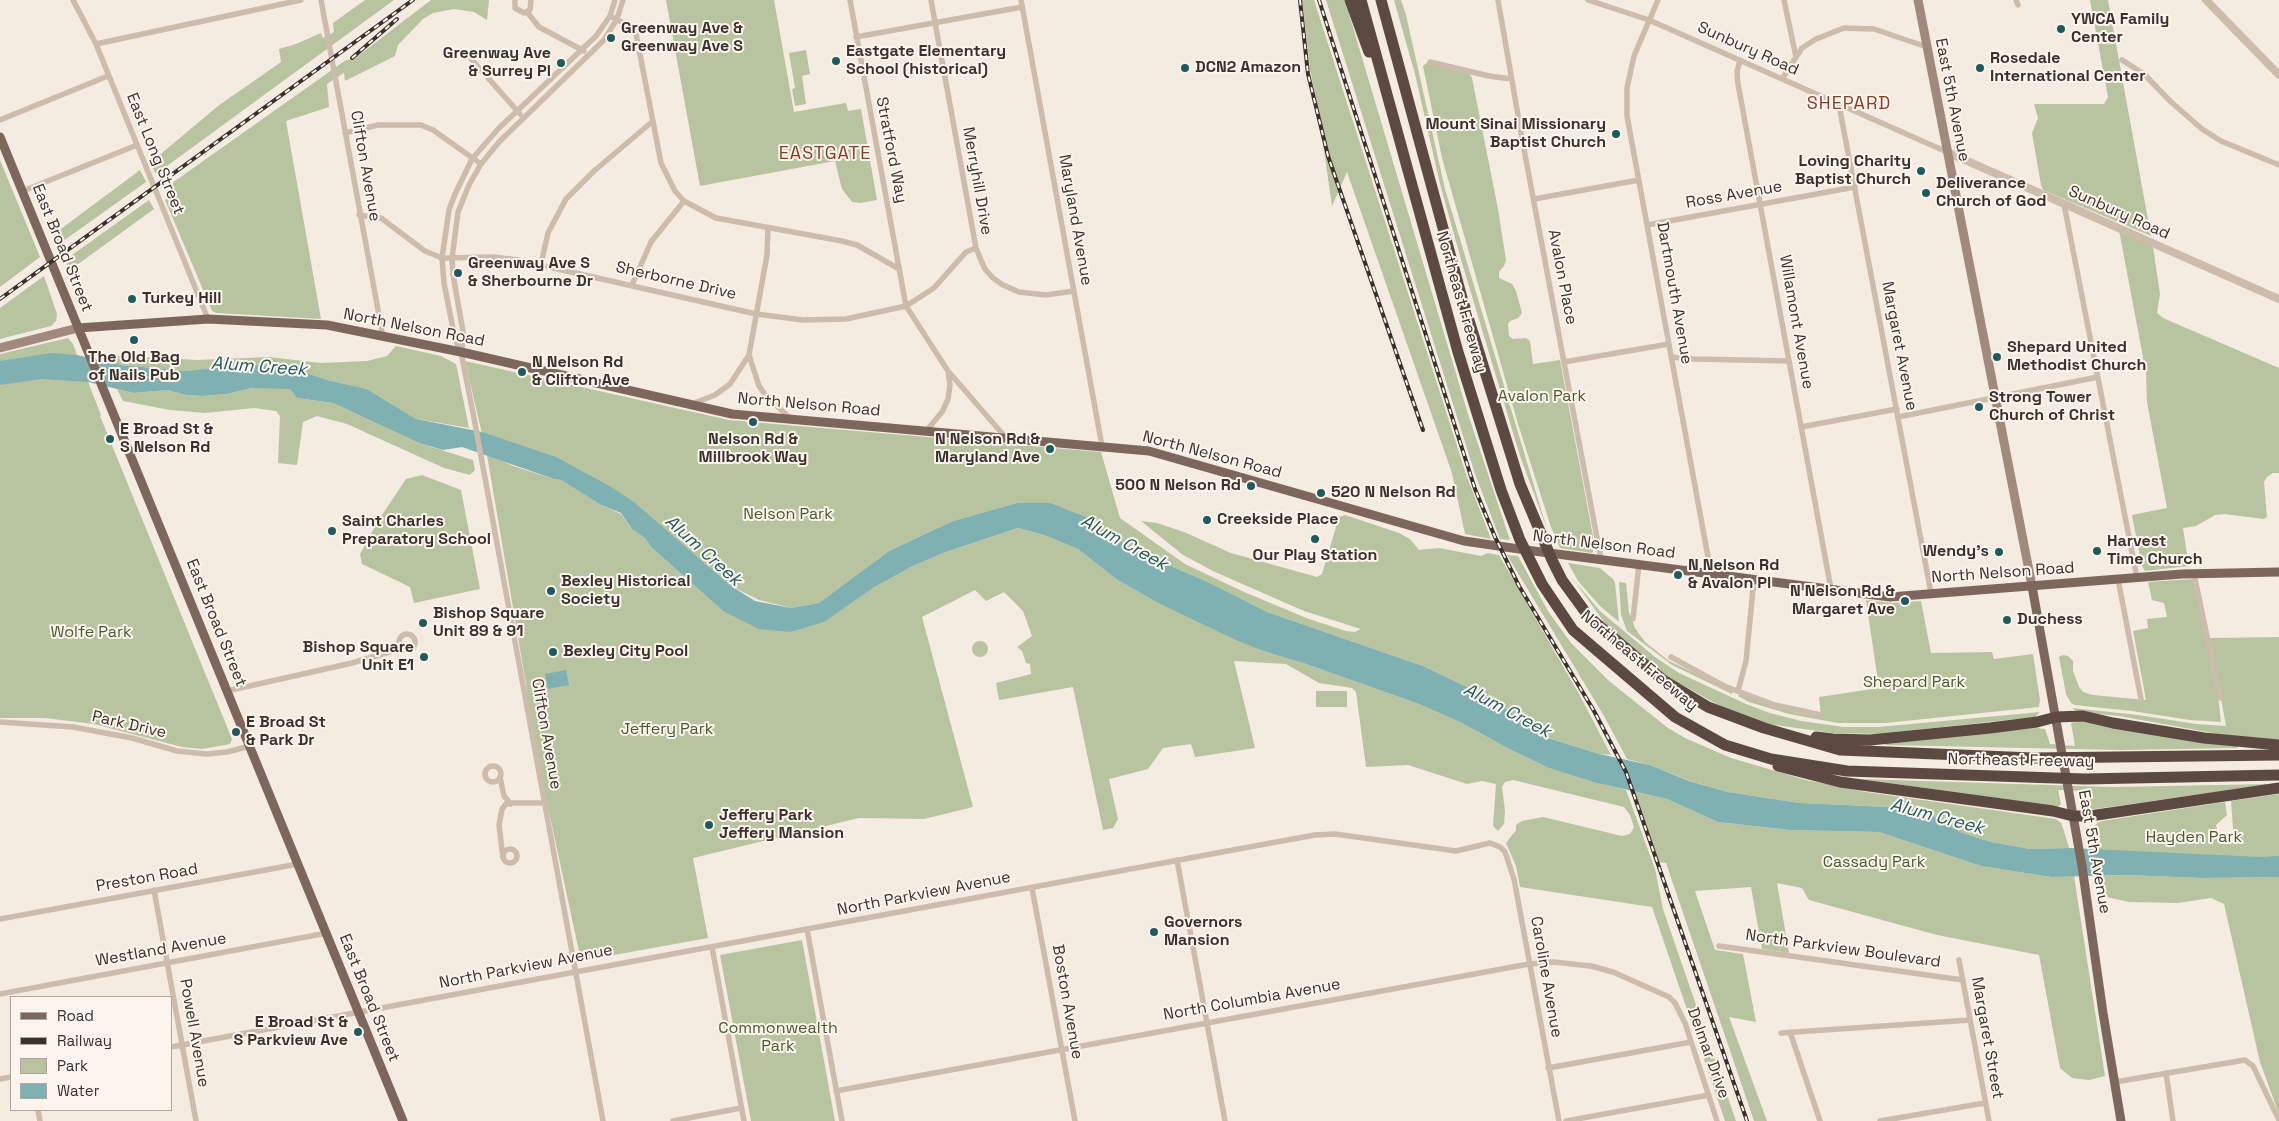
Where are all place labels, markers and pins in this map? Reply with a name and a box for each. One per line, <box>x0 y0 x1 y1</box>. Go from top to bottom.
place label: YWCA Family Center <box>2071 10 2169 48</box>
place label: Greenway Ave & Greenway Ave S <box>621 19 743 57</box>
marker: YWCA Family Center <box>2055 23 2067 35</box>
marker: Greenway Ave & Greenway Ave S <box>605 32 617 44</box>
place label: Eastgate Elementary School (historical) <box>846 42 1006 80</box>
place label: Greenway Ave & Surrey Pl <box>443 44 551 82</box>
place label: Rosedale International Center <box>1990 49 2145 87</box>
marker: Eastgate Elementary School (historical) <box>830 55 842 67</box>
marker: Greenway Ave & Surrey Pl <box>555 57 567 69</box>
place label: DCN2 Amazon <box>1195 58 1301 78</box>
marker: DCN2 Amazon <box>1179 62 1191 74</box>
marker: Rosedale International Center <box>1974 62 1986 74</box>
place label: Mount Sinai Missionary Baptist Church <box>1425 115 1606 153</box>
marker: Mount Sinai Missionary Baptist Church <box>1610 128 1622 140</box>
place label: Loving Charity Baptist Church <box>1795 152 1911 190</box>
marker: Loving Charity Baptist Church <box>1915 165 1927 177</box>
place label: Deliverance Church of God <box>1936 174 2046 212</box>
marker: Deliverance Church of God <box>1920 187 1932 199</box>
place label: Greenway Ave S & Sherbourne Dr <box>468 254 593 292</box>
marker: Greenway Ave S & Sherbourne Dr <box>452 267 464 279</box>
place label: Turkey Hill <box>142 289 221 309</box>
marker: Turkey Hill <box>126 293 138 305</box>
marker: The Old Bag of Nails Pub <box>128 334 140 346</box>
place label: Shepard United Methodist Church <box>2007 338 2146 376</box>
place label: The Old Bag of Nails Pub <box>88 348 180 386</box>
marker: Shepard United Methodist Church <box>1991 351 2003 363</box>
place label: N Nelson Rd & Clifton Ave <box>532 353 630 391</box>
marker: N Nelson Rd & Clifton Ave <box>516 366 528 378</box>
place label: Strong Tower Church of Christ <box>1989 388 2115 426</box>
marker: Strong Tower Church of Christ <box>1973 401 1985 413</box>
marker: Nelson Rd & Millbrook Way <box>747 416 759 428</box>
place label: E Broad St & S Nelson Rd <box>120 420 213 458</box>
place label: Nelson Rd & Millbrook Way <box>699 430 807 468</box>
place label: N Nelson Rd & Maryland Ave <box>935 430 1040 468</box>
marker: E Broad St & S Nelson Rd <box>104 433 116 445</box>
marker: N Nelson Rd & Maryland Ave <box>1044 443 1056 455</box>
place label: 500 N Nelson Rd <box>1115 476 1241 496</box>
marker: 500 N Nelson Rd <box>1245 480 1257 492</box>
place label: 520 N Nelson Rd <box>1331 483 1456 503</box>
marker: 520 N Nelson Rd <box>1315 487 1327 499</box>
place label: Creekside Place <box>1217 510 1338 530</box>
place label: Saint Charles Preparatory School <box>342 512 491 550</box>
marker: Creekside Place <box>1201 514 1213 526</box>
marker: Saint Charles Preparatory School <box>326 525 338 537</box>
place label: Harvest Time Church <box>2107 532 2203 570</box>
marker: Our Play Station <box>1309 533 1321 545</box>
place label: Wendy's <box>1923 542 1989 562</box>
marker: Harvest Time Church <box>2091 545 2103 557</box>
place label: Our Play Station <box>1253 546 1377 566</box>
marker: Wendy's <box>1993 546 2005 558</box>
place label: N Nelson Rd & Avalon Pl <box>1688 556 1779 594</box>
marker: N Nelson Rd & Avalon Pl <box>1672 569 1684 581</box>
place label: Bexley Historical Society <box>561 572 690 610</box>
place label: N Nelson Rd & Margaret Ave <box>1790 582 1895 620</box>
marker: Bexley Historical Society <box>545 585 557 597</box>
marker: N Nelson Rd & Margaret Ave <box>1899 595 1911 607</box>
place label: Bishop Square Unit 89 & 91 <box>433 604 544 642</box>
place label: Duchess <box>2017 610 2083 630</box>
marker: Duchess <box>2001 614 2013 626</box>
marker: Bishop Square Unit 89 & 91 <box>417 617 429 629</box>
place label: Bishop Square Unit E1 <box>303 638 414 676</box>
place label: Bexley City Pool <box>563 642 688 662</box>
marker: Bexley City Pool <box>547 646 559 658</box>
marker: Bishop Square Unit E1 <box>418 651 430 663</box>
place label: E Broad St & Park Dr <box>246 713 326 751</box>
marker: E Broad St & Park Dr <box>230 726 242 738</box>
place label: Jeffery Park Jeffery Mansion <box>719 806 844 844</box>
marker: Jeffery Park Jeffery Mansion <box>703 819 715 831</box>
place label: Governors Mansion <box>1164 913 1242 951</box>
marker: Governors Mansion <box>1148 926 1160 938</box>
place label: E Broad St & S Parkview Ave <box>234 1013 348 1051</box>
marker: E Broad St & S Parkview Ave <box>352 1026 364 1038</box>

